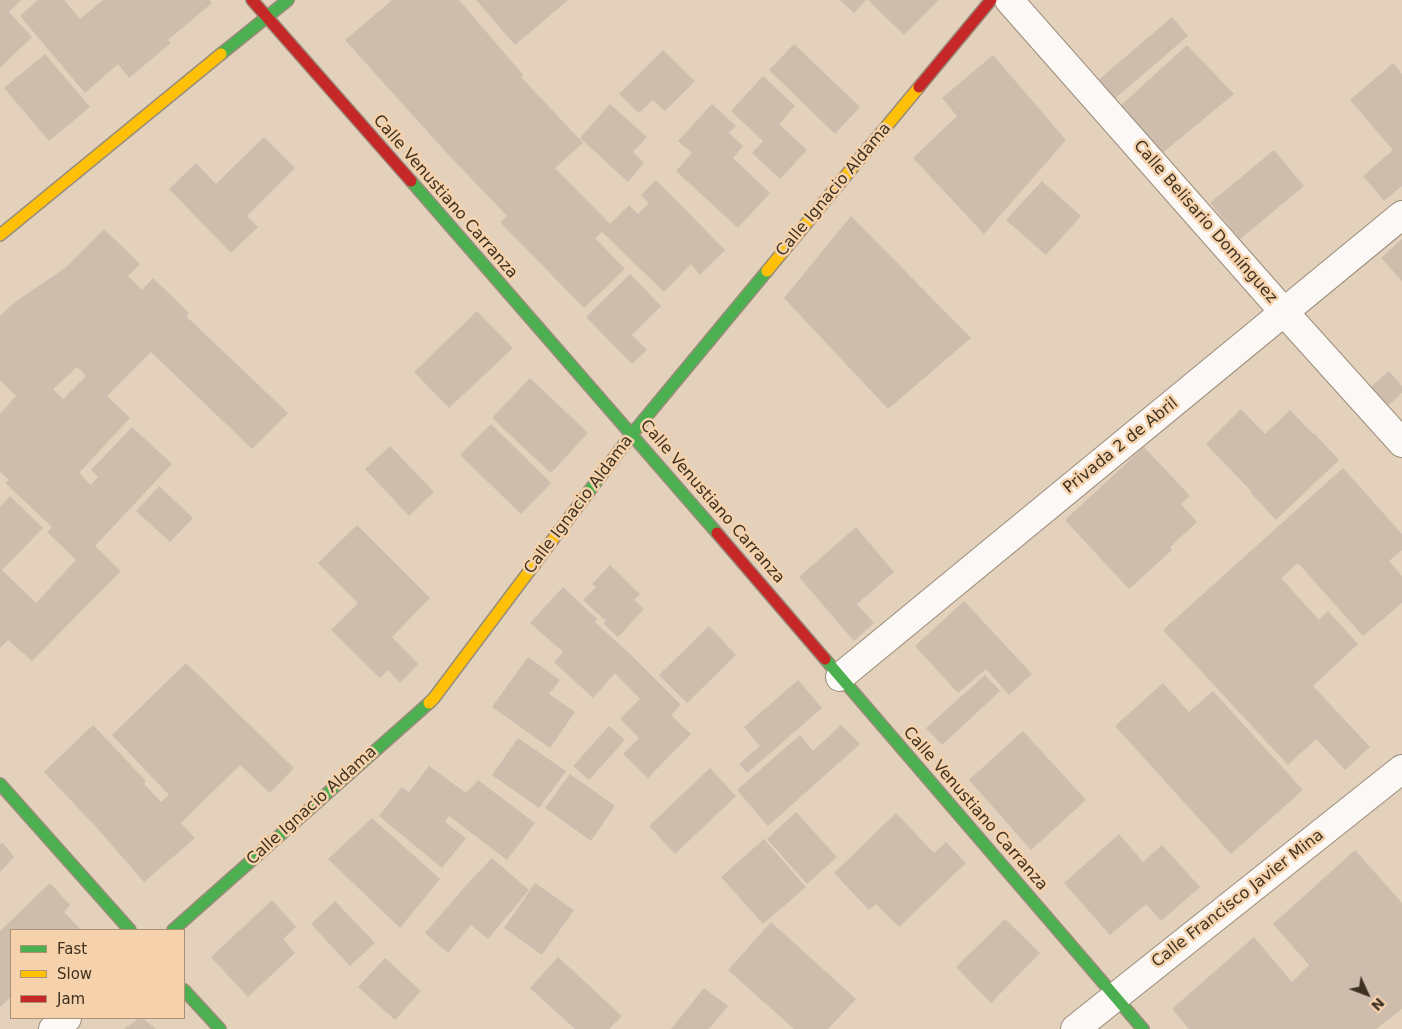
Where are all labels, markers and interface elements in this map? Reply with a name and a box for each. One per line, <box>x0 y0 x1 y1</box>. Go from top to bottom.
street label: Calle Venustiano Carranza <box>369 111 521 283</box>
street label: Calle Ignacio Aldama <box>772 119 896 261</box>
street label: Calle Belisario Domínguez <box>1129 137 1281 307</box>
street label: Privada 2 de Abril <box>1060 394 1182 498</box>
street label: Calle Venustiano Carranza <box>636 416 788 588</box>
street label: Calle Ignacio Aldama <box>521 432 637 578</box>
street label: Calle Venustiano Carranza <box>899 723 1051 895</box>
street label: Calle Ignacio Aldama <box>243 742 381 870</box>
street label: Calle Francisco Javier Mina <box>1148 826 1328 972</box>
legend <box>10 929 185 1019</box>
text: Fast <box>57 940 87 958</box>
text: Slow <box>57 965 92 983</box>
north arrow <box>1342 969 1392 1019</box>
text: Jam <box>57 990 85 1008</box>
text: N <box>1368 994 1388 1014</box>

